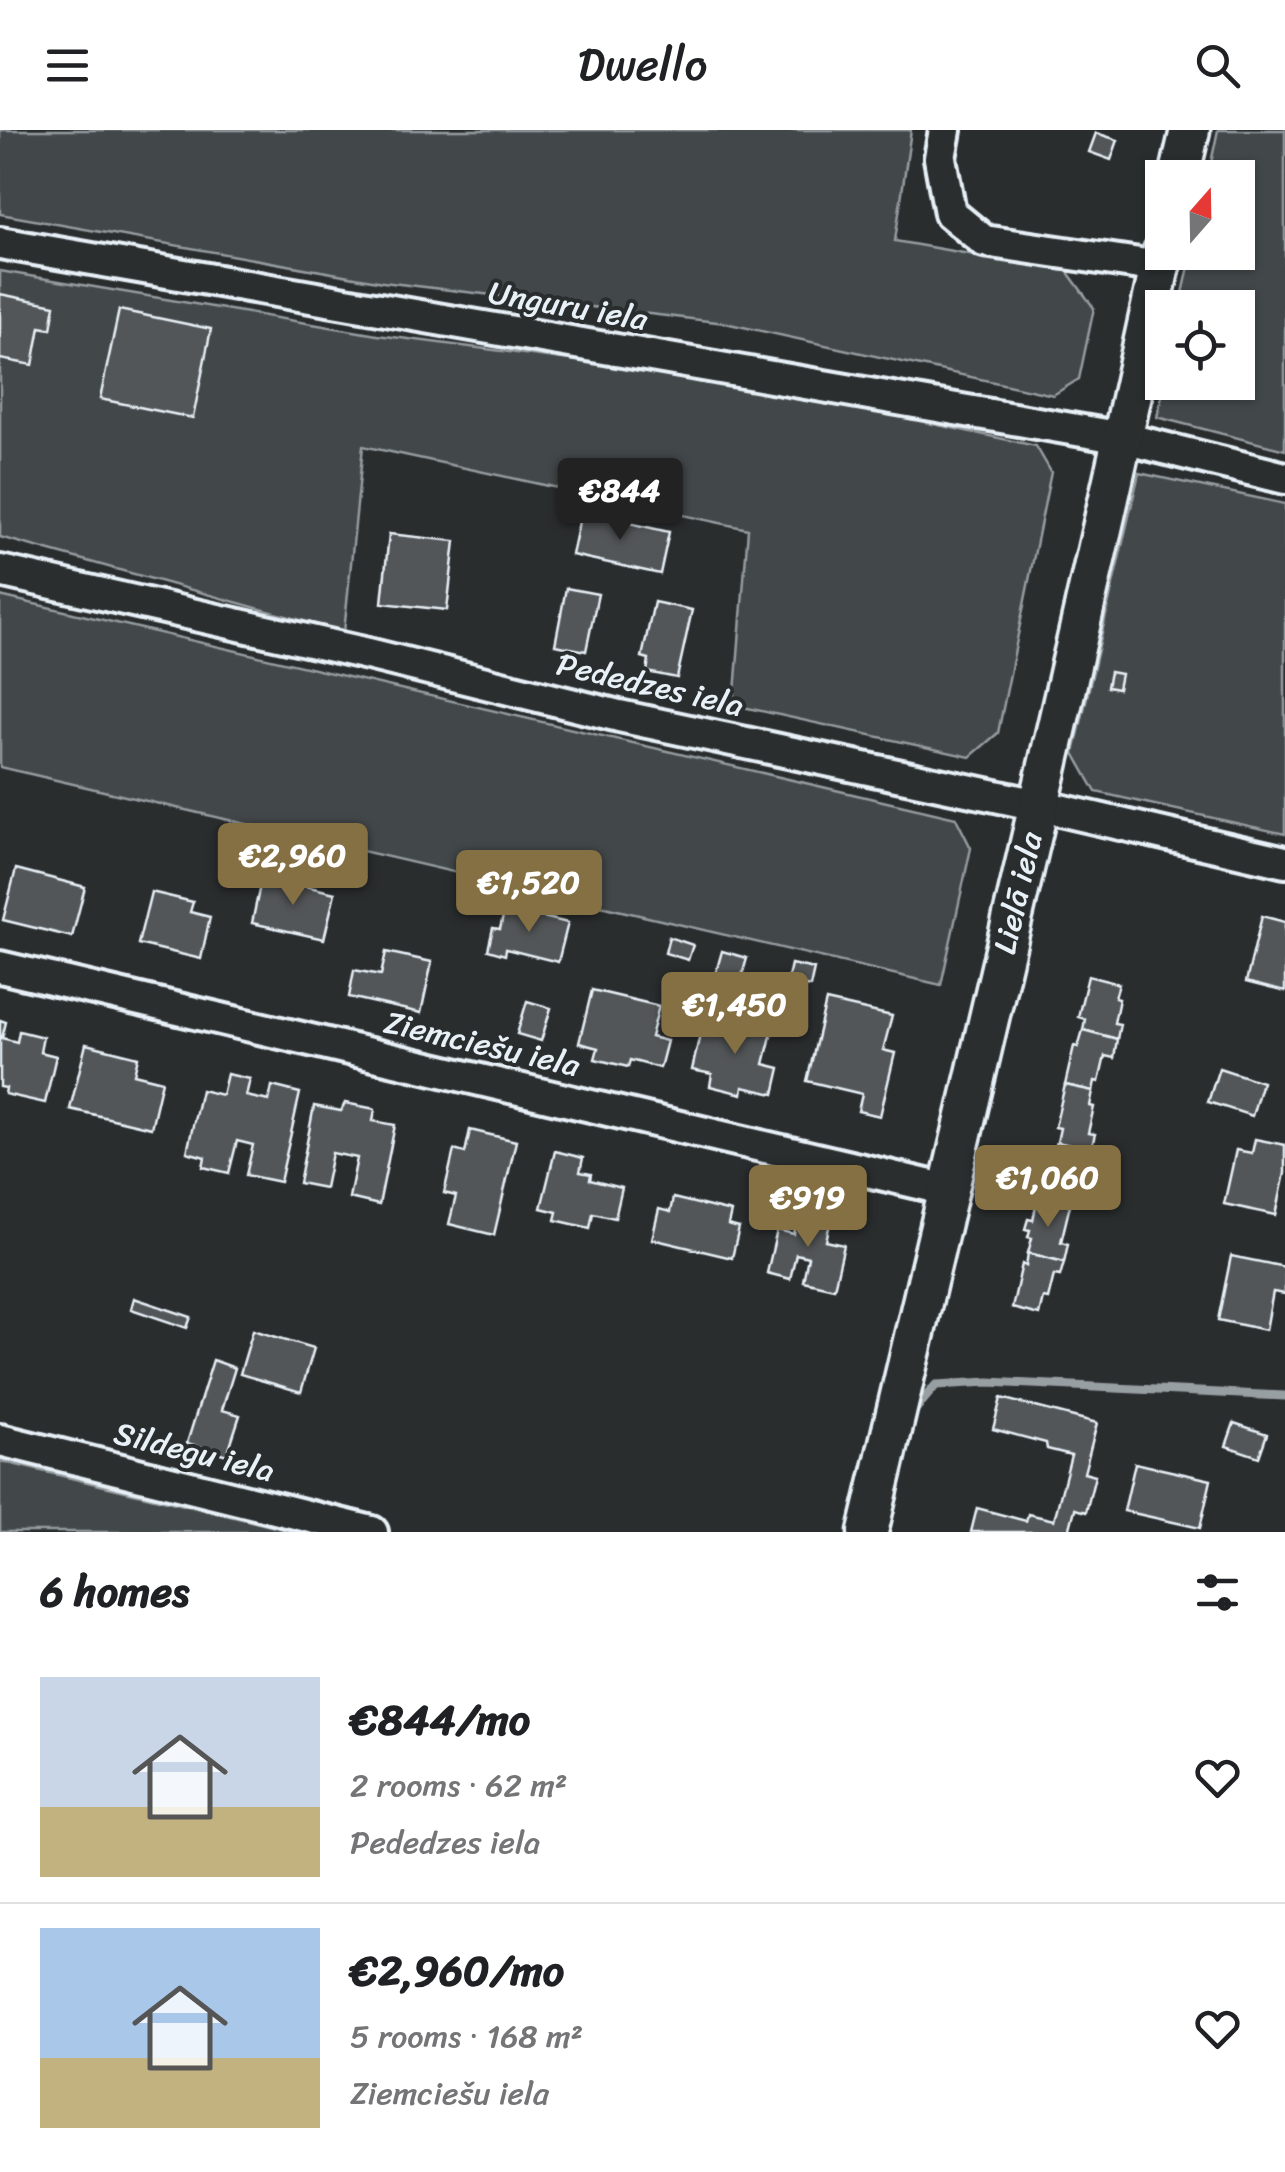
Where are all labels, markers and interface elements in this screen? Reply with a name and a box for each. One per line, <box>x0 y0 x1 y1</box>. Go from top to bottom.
text: Dwello <box>578 25 707 105</box>
icon: menu <box>40 38 95 93</box>
icon: search <box>1190 38 1245 93</box>
north arrow <box>1145 160 1255 270</box>
map controls <box>1145 160 1255 400</box>
street label: Unguru iela <box>484 264 653 348</box>
button: locate <box>1145 290 1255 400</box>
pin: €844 <box>561 458 679 543</box>
text: €844 <box>580 462 660 519</box>
street label: Pededzes iela <box>551 636 749 734</box>
pin: €2,960 <box>212 823 374 908</box>
street label: Lielā iela <box>976 825 1060 960</box>
text: €2,960 <box>240 827 346 884</box>
pin: €1,520 <box>448 850 610 935</box>
text: €1,520 <box>478 854 580 911</box>
pin: €1,450 <box>654 972 816 1057</box>
text: €1,450 <box>683 976 787 1033</box>
street label: Ziemciešu iela <box>379 994 586 1094</box>
pin: €1,060 <box>967 1145 1129 1230</box>
text: €1,060 <box>997 1149 1099 1206</box>
pin: €919 <box>749 1165 867 1250</box>
text: €919 <box>771 1169 845 1226</box>
street label: Sildegu iela <box>108 1405 280 1499</box>
text: 6 homes <box>40 1555 189 1629</box>
icon: filters <box>1190 1565 1245 1620</box>
text: €844/mo <box>350 1683 530 1757</box>
icon: home <box>120 1717 240 1837</box>
icon: heart <box>1190 1750 1245 1805</box>
text: 2 rooms · 62 m² <box>350 1757 567 1814</box>
text: Pededzes iela <box>350 1814 540 1871</box>
text: €2,960/mo <box>350 1934 564 2008</box>
icon: home <box>120 1968 240 2088</box>
icon: heart <box>1190 2001 1245 2056</box>
text: 5 rooms · 168 m² <box>350 2008 583 2065</box>
text: Ziemciešu iela <box>350 2065 549 2122</box>

